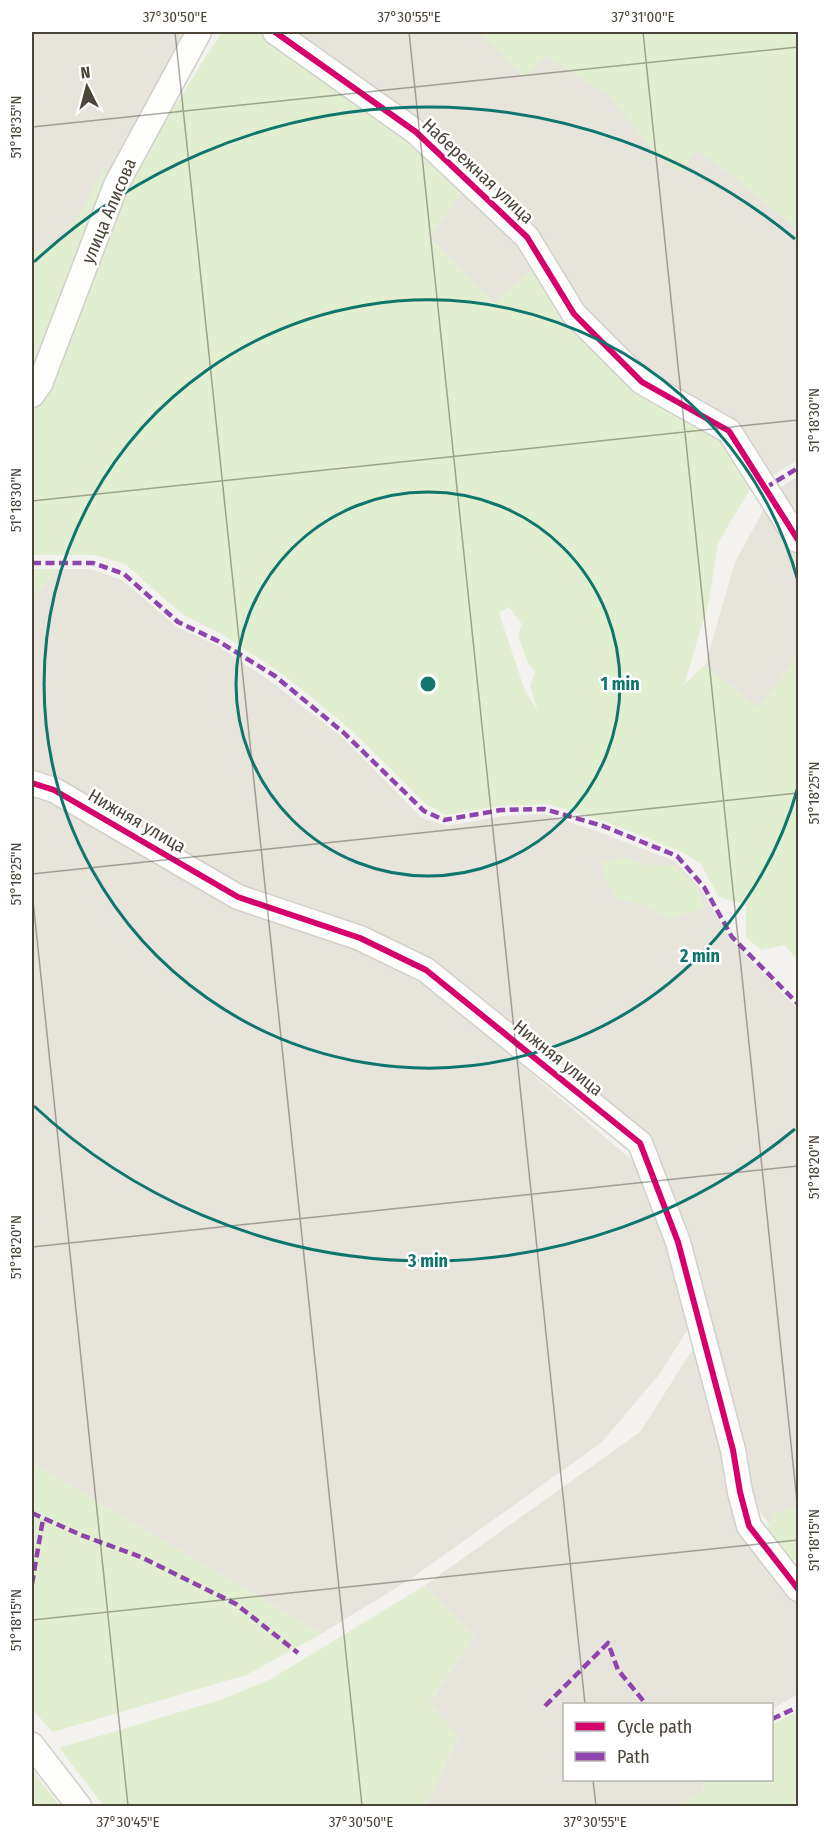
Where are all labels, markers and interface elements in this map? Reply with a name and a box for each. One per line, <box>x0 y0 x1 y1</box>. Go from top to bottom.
text: 37°30'50"E <box>143 8 207 26</box>
text: 37°30'55"E <box>377 8 441 26</box>
text: 37°31'00"E <box>611 8 675 26</box>
north arrow <box>57 57 117 117</box>
text: N <box>80 63 91 83</box>
text: 51°18'35"N <box>7 95 25 159</box>
street label: Набережная улица <box>418 114 538 228</box>
street label: улица Алисова <box>77 155 141 267</box>
text: 51°18'30"N <box>805 388 823 452</box>
text: 51°18'30"N <box>7 468 25 532</box>
text: 1 min <box>600 673 640 695</box>
centre of rings <box>418 674 438 694</box>
text: 51°18'25"N <box>805 761 823 825</box>
street label: Нижняя улица <box>84 784 190 858</box>
text: 51°18'25"N <box>7 842 25 906</box>
text: 2 min <box>679 945 720 967</box>
street label: Нижняя улица <box>509 1015 607 1101</box>
text: 51°18'20"N <box>805 1135 823 1199</box>
text: 51°18'20"N <box>7 1215 25 1279</box>
text: 3 min <box>407 1250 448 1272</box>
text: 51°18'15"N <box>805 1509 823 1571</box>
text: 51°18'15"N <box>7 1589 25 1651</box>
legend <box>563 1703 773 1781</box>
text: Cycle path <box>617 1716 692 1738</box>
text: Path <box>617 1746 650 1768</box>
text: 37°30'45"E <box>96 1813 160 1831</box>
text: 37°30'50"E <box>329 1813 393 1831</box>
text: 37°30'55"E <box>563 1813 627 1831</box>

